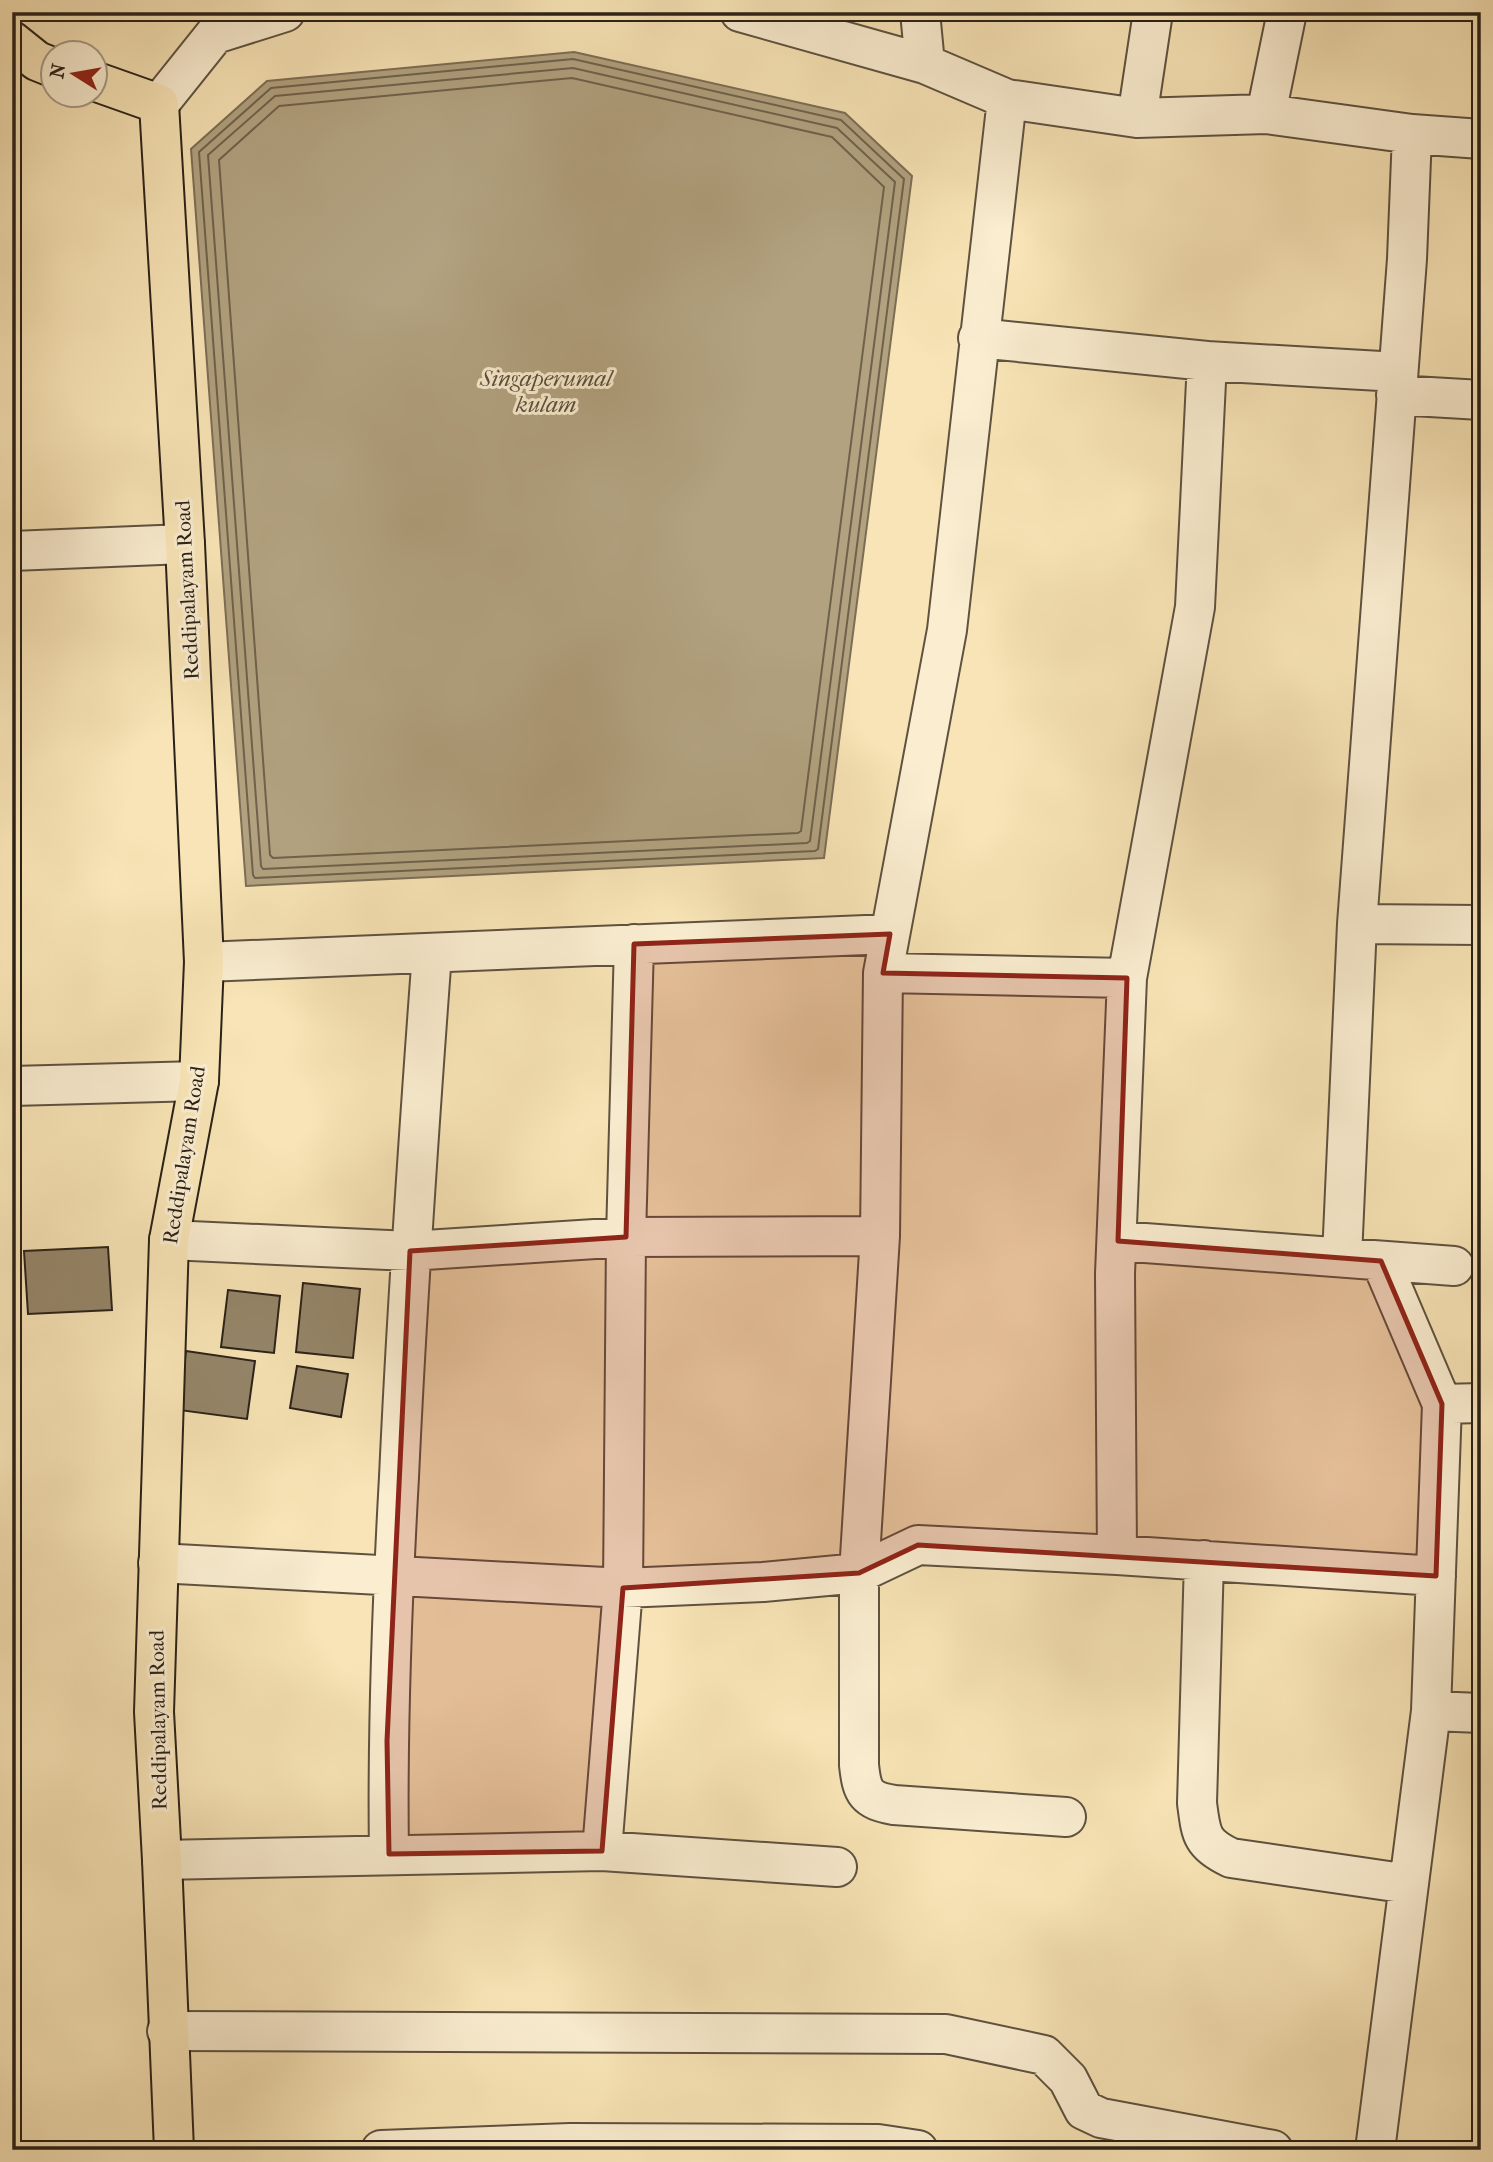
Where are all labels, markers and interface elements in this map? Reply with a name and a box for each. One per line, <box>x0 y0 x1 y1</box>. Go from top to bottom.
north arrow <box>38 38 108 108</box>
text: N <box>46 61 71 80</box>
water label: Singaperumal kulam <box>479 365 614 418</box>
street label: Reddipalayam Road <box>170 499 204 681</box>
street label: Reddipalayam Road <box>158 1064 210 1246</box>
street label: Reddipalayam Road <box>144 1629 172 1810</box>

